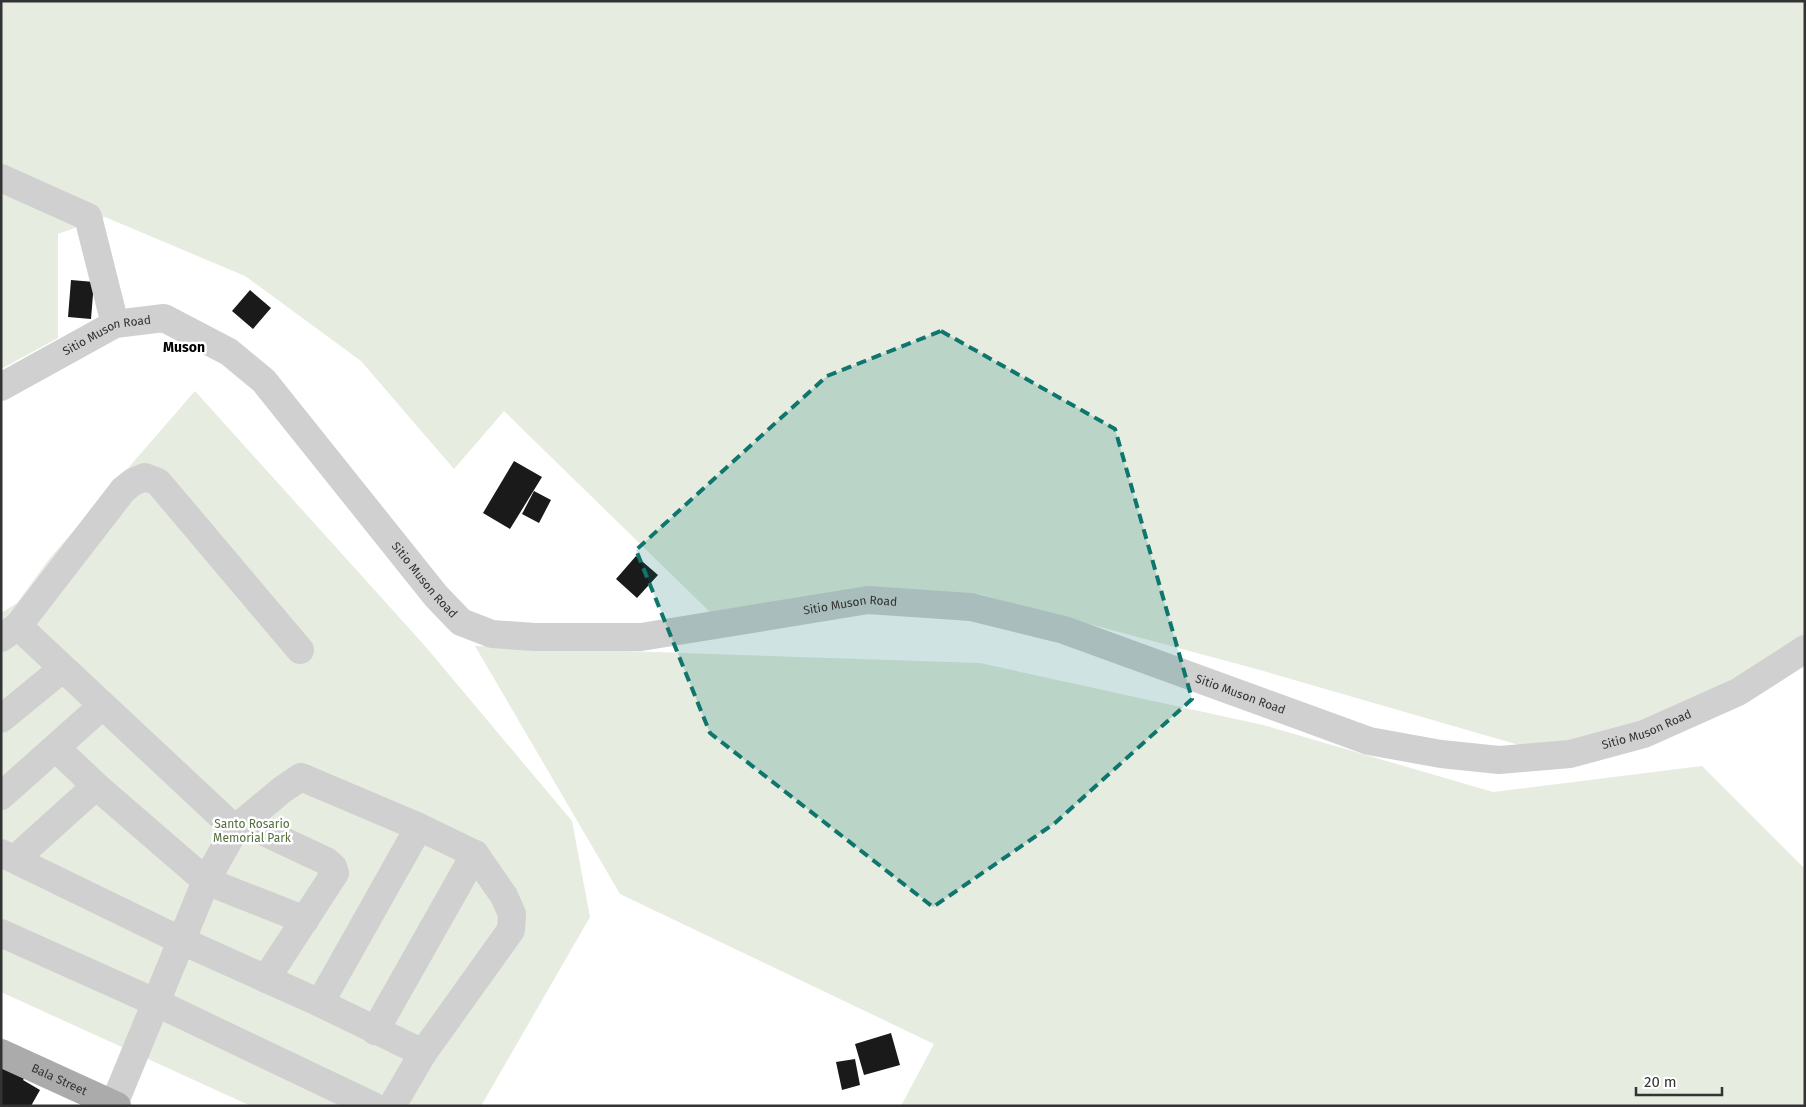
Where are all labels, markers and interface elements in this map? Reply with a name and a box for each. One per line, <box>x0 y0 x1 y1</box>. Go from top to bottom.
street label: Sitio Muson Road <box>60 313 152 358</box>
district label: Muson <box>163 339 205 356</box>
street label: Sitio Muson Road <box>389 539 460 621</box>
street label: Sitio Muson Road <box>802 593 898 617</box>
street label: Sitio Muson Road <box>1194 671 1287 717</box>
street label: Sitio Muson Road <box>1600 707 1694 752</box>
park label: Santo Rosario Memorial Park <box>213 817 292 845</box>
street label: Bala Street <box>29 1061 90 1099</box>
scale bar <box>1636 1064 1722 1096</box>
text: 20 m <box>1644 1073 1677 1091</box>

